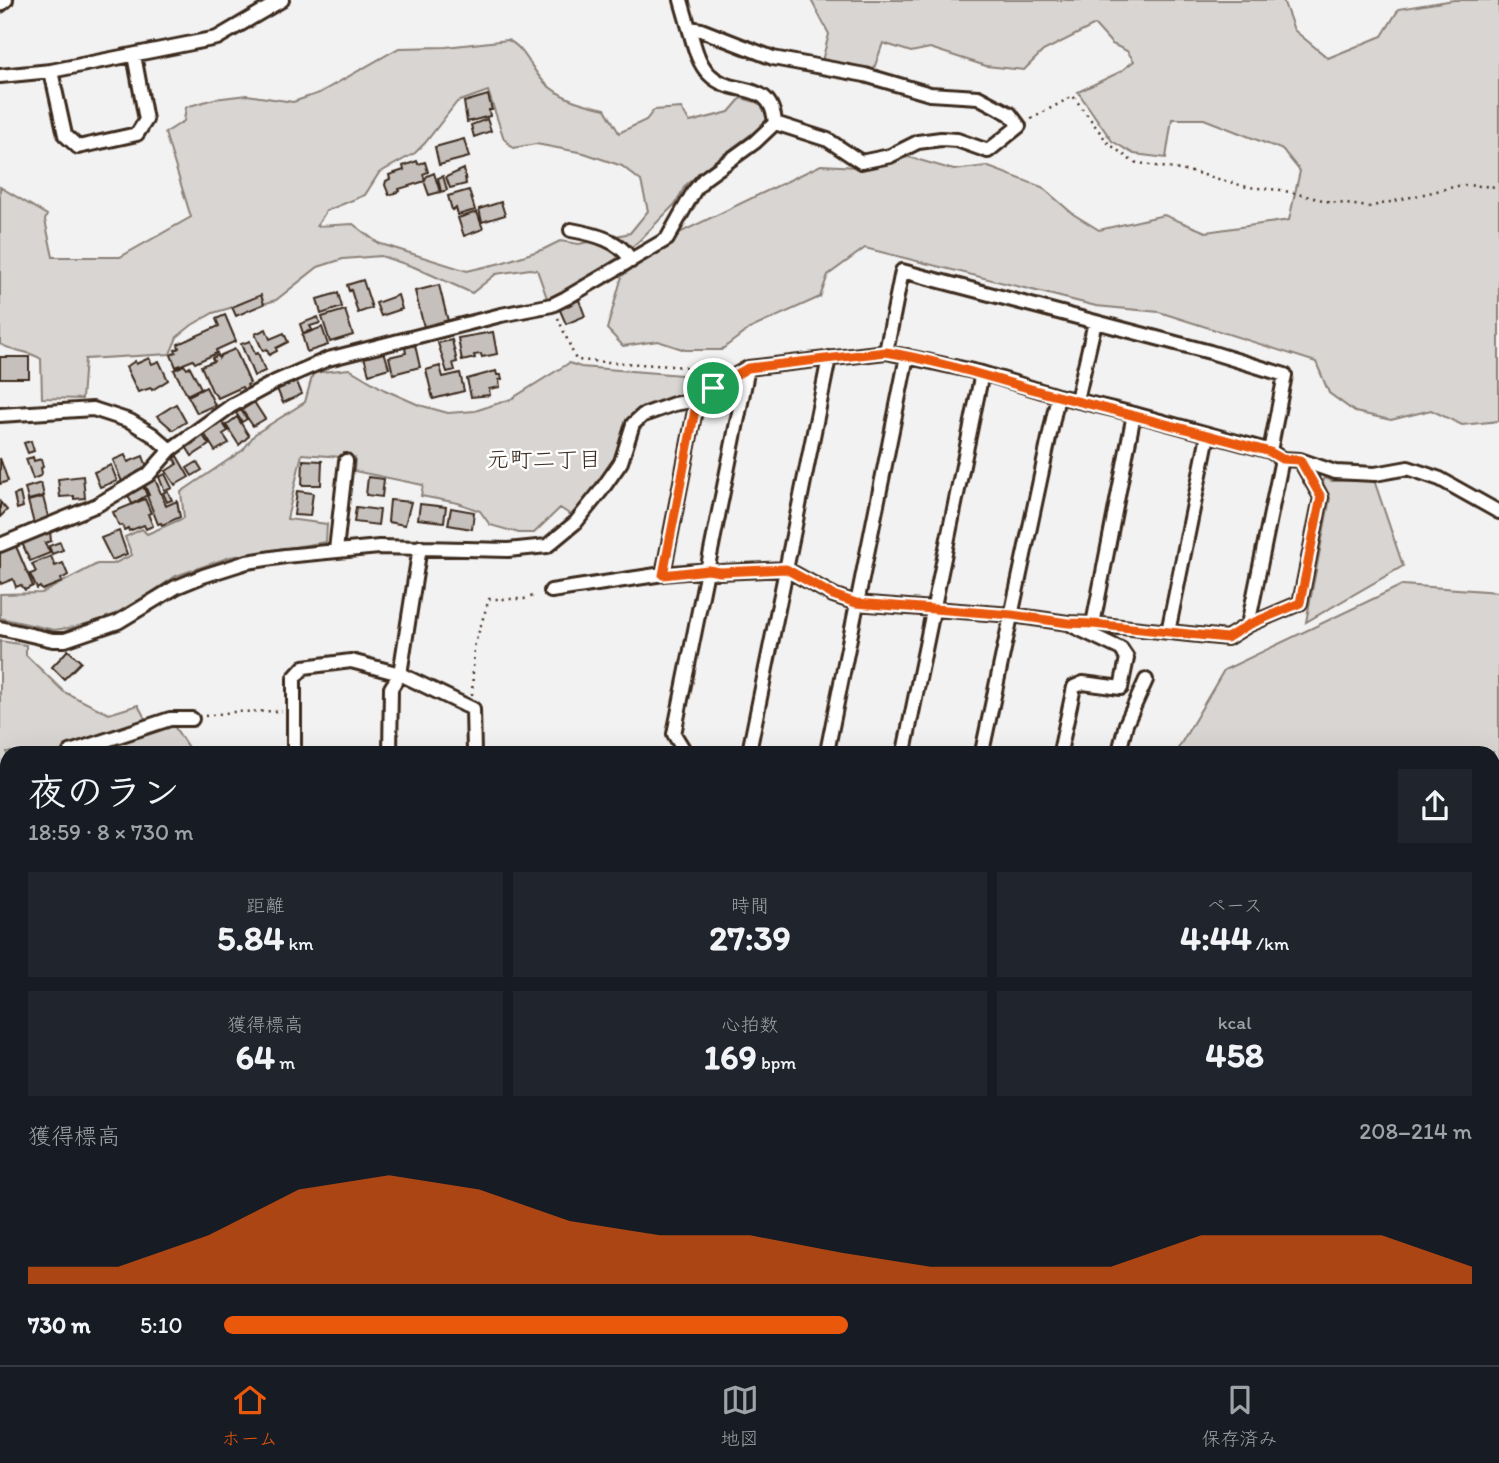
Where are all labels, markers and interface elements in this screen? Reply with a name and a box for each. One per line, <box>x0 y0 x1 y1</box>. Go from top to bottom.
pin <box>683 358 743 418</box>
icon: arrive <box>694 369 732 407</box>
district label: 元町二丁目 <box>487 445 602 473</box>
text: 夜のラン <box>28 769 180 815</box>
button: share <box>1398 769 1472 843</box>
text: 18:59 · 8 × 730 m <box>28 818 194 846</box>
text: 距離 <box>246 894 284 917</box>
text: 時間 <box>731 894 769 917</box>
text: ペース <box>1207 894 1263 917</box>
text: 5.84 <box>217 917 284 959</box>
text: 27:39 <box>709 917 791 959</box>
text: 4:44 <box>1180 917 1252 959</box>
text: km <box>284 932 314 955</box>
text: /km <box>1252 932 1289 955</box>
text: kcal <box>1218 1011 1252 1034</box>
text: 獲得標高 <box>227 1013 303 1036</box>
text: 心拍数 <box>721 1013 779 1036</box>
text: 458 <box>1205 1034 1264 1076</box>
text: 64 <box>235 1036 275 1078</box>
text: 169 <box>704 1036 757 1078</box>
text: m <box>275 1051 295 1074</box>
text: bpm <box>757 1051 796 1074</box>
text: 208–214 m <box>1359 1117 1472 1145</box>
text: 獲得標高 <box>28 1122 120 1150</box>
text: 730 m <box>28 1311 91 1339</box>
text: 5:10 <box>140 1311 183 1339</box>
tab: ホーム <box>221 1381 278 1450</box>
tab: 地図 <box>721 1381 759 1450</box>
tab: 保存済み <box>1202 1381 1278 1450</box>

